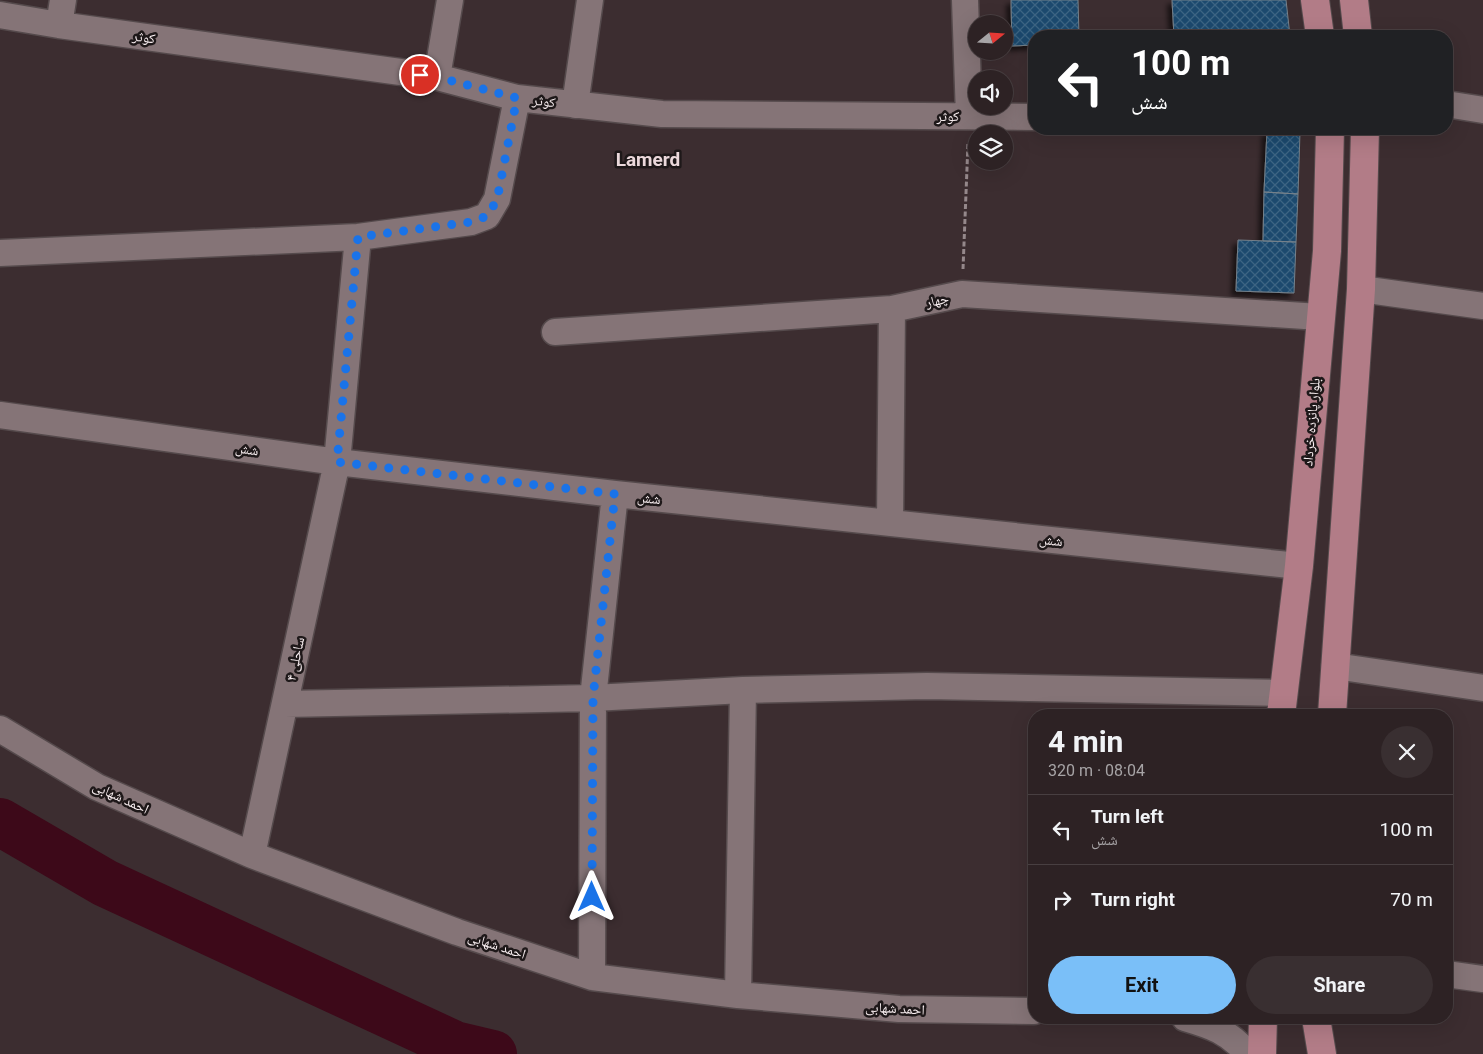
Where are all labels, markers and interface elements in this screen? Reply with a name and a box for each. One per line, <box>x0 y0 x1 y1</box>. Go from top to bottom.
north arrow <box>968 15 1012 60</box>
map controls <box>968 15 1013 170</box>
street label: کوثر <box>130 27 157 48</box>
text: 100 m <box>1131 43 1230 84</box>
icon: left <box>1048 50 1113 115</box>
pin <box>399 54 441 96</box>
icon: arrive <box>406 61 434 89</box>
button: sound <box>968 70 1013 115</box>
text: شش <box>1131 89 1168 114</box>
street label: کوثر <box>531 92 556 111</box>
street label: کوثر <box>936 108 960 125</box>
button: layers <box>968 125 1013 170</box>
district label: Lamerd <box>616 148 680 171</box>
street label: چهار <box>923 290 950 311</box>
street label: بلوار پانزده خرداد <box>1299 377 1324 467</box>
street label: شش <box>234 439 260 460</box>
street label: شش <box>636 489 661 508</box>
street label: شش <box>1038 531 1063 550</box>
street label: ساحلی ۴ <box>283 636 308 683</box>
text: 4 min <box>1048 724 1123 759</box>
button: close <box>1381 726 1433 778</box>
text: 320 m · 08:04 <box>1048 761 1145 780</box>
street label: احمد شهابی <box>90 777 151 818</box>
text: Turn left <box>1091 805 1164 828</box>
icon: left <box>1048 816 1076 844</box>
text: 100 m <box>1380 818 1433 841</box>
text: شش <box>1091 830 1118 849</box>
position arrow <box>565 870 617 922</box>
icon: right <box>1048 886 1076 914</box>
text: Turn right <box>1091 888 1175 911</box>
text: 70 m <box>1390 888 1433 911</box>
street label: احمد شهابی <box>466 928 528 963</box>
button: Exit <box>1048 956 1236 1014</box>
button: Share <box>1246 956 1433 1014</box>
street label: احمد شهابی <box>865 998 925 1019</box>

